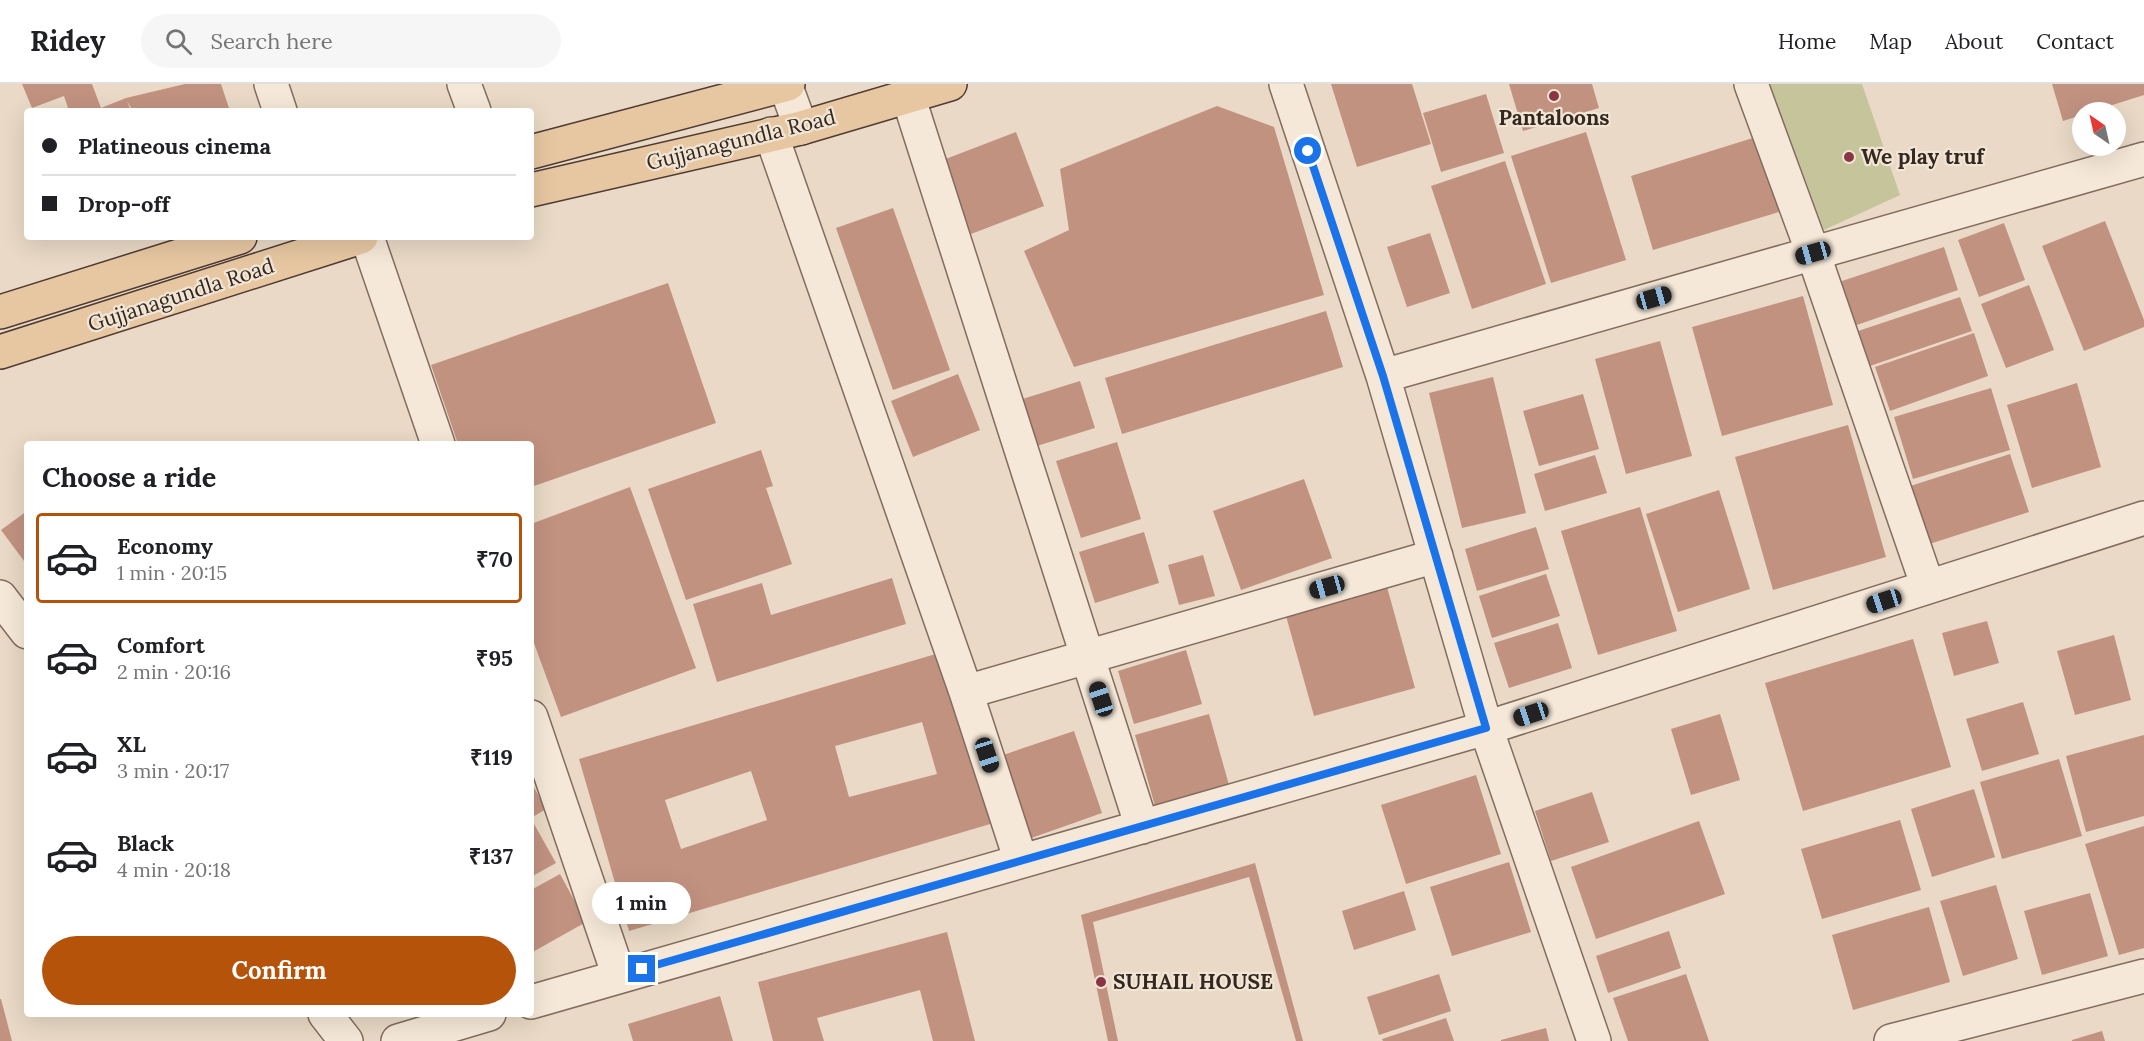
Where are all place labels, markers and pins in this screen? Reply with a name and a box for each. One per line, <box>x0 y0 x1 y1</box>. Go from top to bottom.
marker: Pantaloons <box>1547 89 1561 103</box>
place label: Pantaloons <box>1498 104 1610 131</box>
place label: We play truf <box>1861 143 1985 170</box>
marker: We play truf <box>1842 150 1856 164</box>
place label: SUHAIL HOUSE <box>1113 968 1273 995</box>
marker: SUHAIL HOUSE <box>1094 975 1108 989</box>

